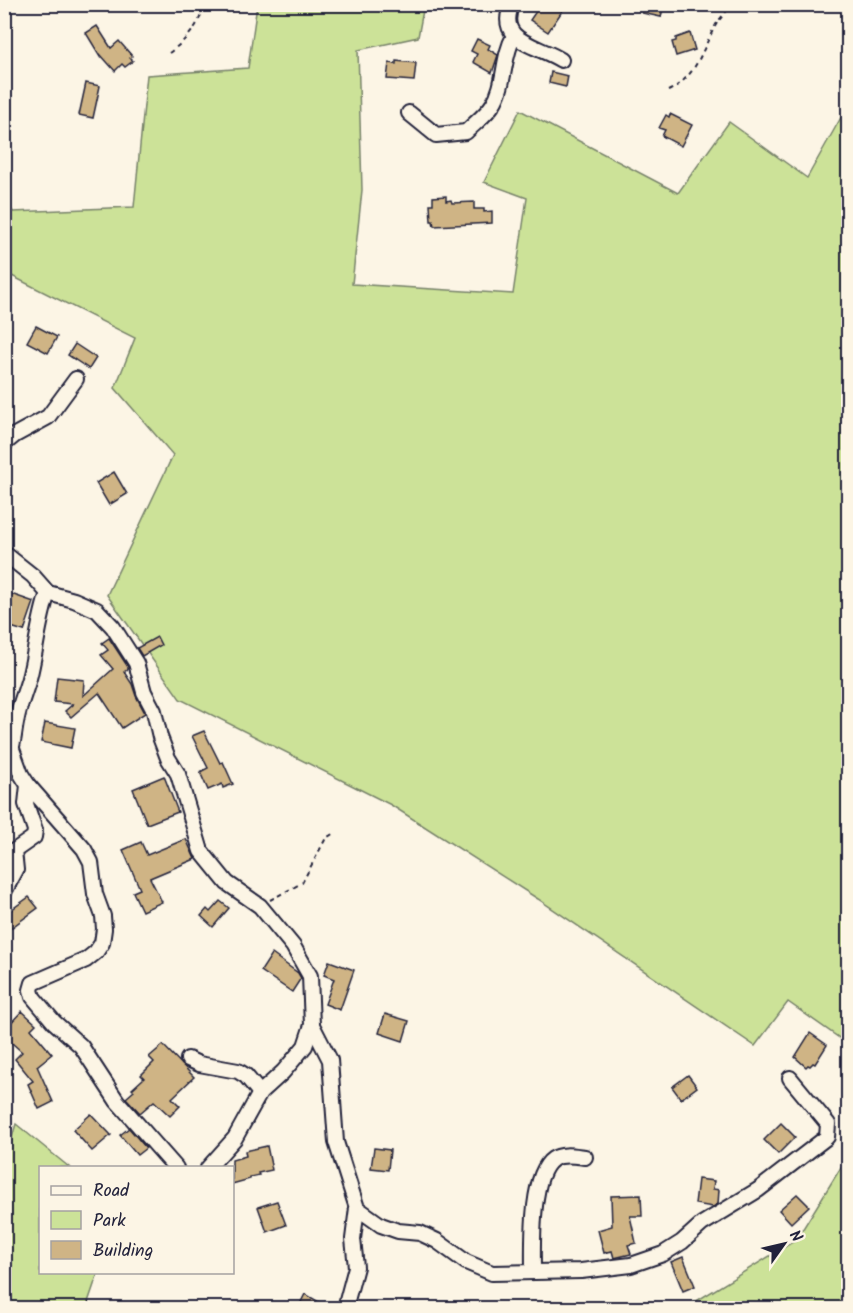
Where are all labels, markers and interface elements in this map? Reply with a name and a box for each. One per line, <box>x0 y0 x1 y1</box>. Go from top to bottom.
legend <box>39 1166 234 1274</box>
text: Road <box>93 1177 130 1206</box>
text: Park <box>93 1207 126 1236</box>
north arrow <box>754 1214 814 1274</box>
text: N <box>782 1225 808 1248</box>
text: Building <box>93 1237 153 1266</box>

